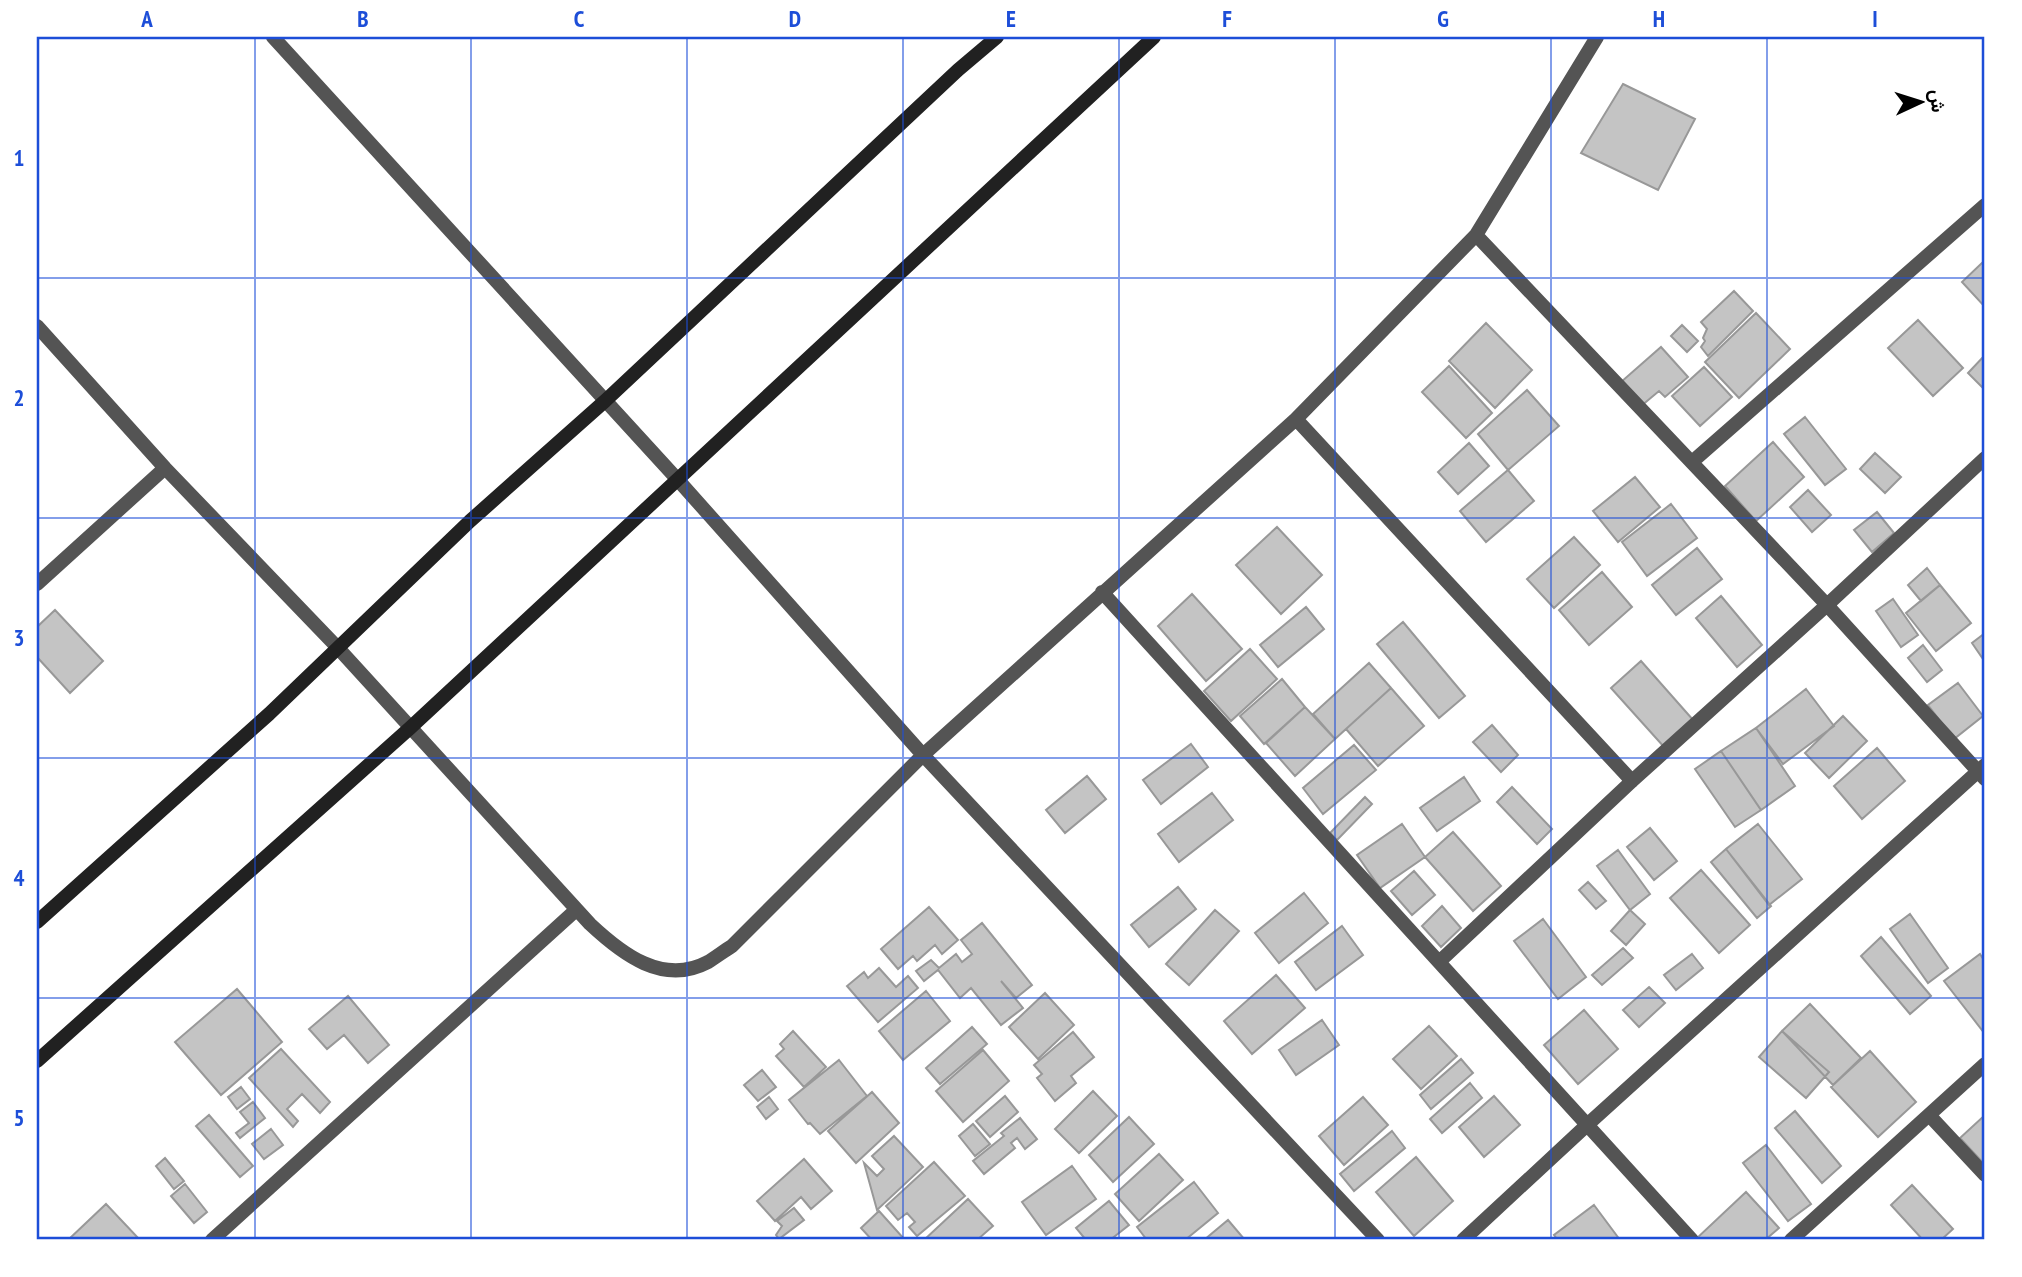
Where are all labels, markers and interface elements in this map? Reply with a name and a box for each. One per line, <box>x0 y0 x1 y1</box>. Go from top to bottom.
text: A <box>140 4 153 33</box>
text: B <box>357 4 369 33</box>
text: C <box>574 4 585 33</box>
text: D <box>789 4 801 33</box>
text: E <box>1006 4 1016 33</box>
text: F <box>1222 4 1232 33</box>
text: G <box>1437 4 1449 33</box>
text: H <box>1653 4 1665 33</box>
text: I <box>1872 4 1878 33</box>
north arrow <box>1885 66 1955 136</box>
text: ش <box>1925 89 1951 113</box>
text: 1 <box>14 143 25 172</box>
text: 2 <box>14 383 25 412</box>
text: 3 <box>14 623 25 652</box>
text: 4 <box>14 863 25 892</box>
text: 5 <box>14 1103 25 1132</box>

